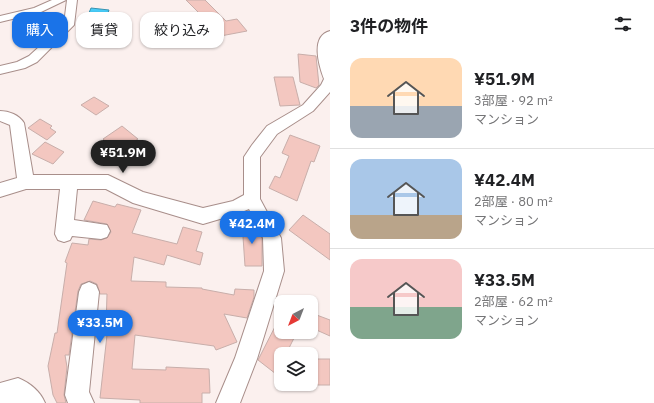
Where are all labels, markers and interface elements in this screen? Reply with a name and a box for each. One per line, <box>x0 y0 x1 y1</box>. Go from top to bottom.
chip: 購入 <box>12 12 68 48</box>
chip: 賃貸 <box>76 12 132 48</box>
chip: 絞り込み <box>140 12 224 48</box>
icon: filters <box>612 13 634 35</box>
text: 3件の物件 <box>350 15 428 37</box>
text: ¥51.9M <box>474 68 535 90</box>
icon: home <box>382 74 430 122</box>
text: 3部屋 · 92 m² <box>474 92 553 109</box>
text: マンション <box>474 111 539 128</box>
pin: ¥51.9M <box>90 140 156 174</box>
text: ¥51.9M <box>100 144 146 161</box>
text: ¥42.4M <box>474 169 535 191</box>
icon: home <box>382 175 430 223</box>
text: 2部屋 · 80 m² <box>474 193 553 210</box>
pin: ¥42.4M <box>219 211 285 245</box>
text: マンション <box>474 212 539 229</box>
text: ¥42.4M <box>229 215 275 232</box>
text: ¥33.5M <box>474 269 535 291</box>
icon: home <box>382 275 430 323</box>
text: 2部屋 · 62 m² <box>474 293 553 310</box>
north arrow <box>274 295 318 339</box>
map controls <box>274 295 318 391</box>
pin: ¥33.5M <box>67 310 133 344</box>
text: マンション <box>474 312 539 329</box>
text: ¥33.5M <box>77 314 123 331</box>
button: layers <box>274 347 318 391</box>

